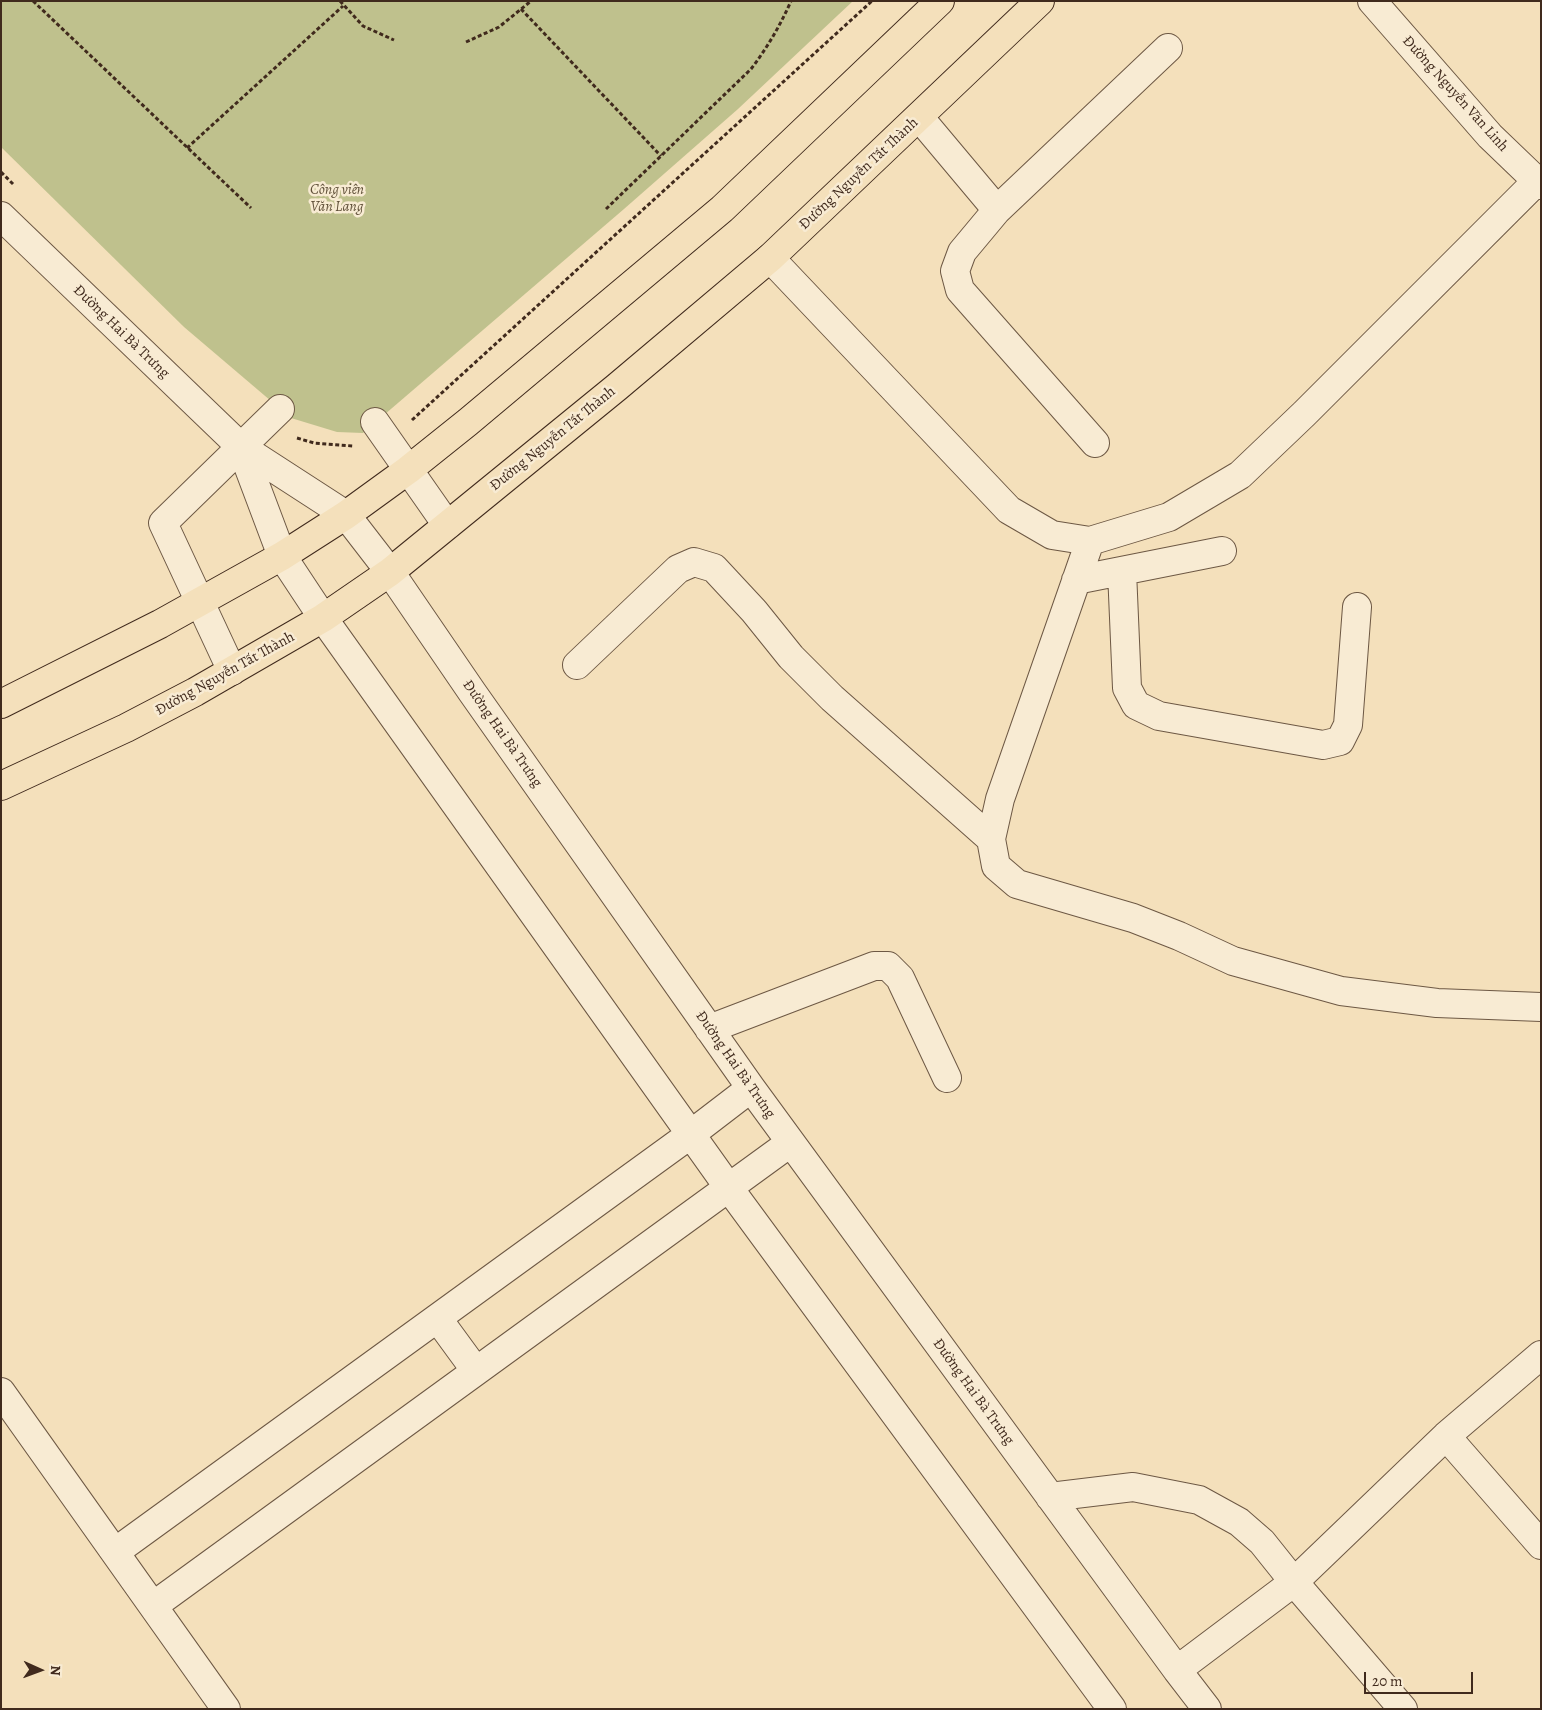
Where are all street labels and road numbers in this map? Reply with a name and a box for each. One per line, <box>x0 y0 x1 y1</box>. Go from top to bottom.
street label: Đường Nguyễn Văn Linh <box>1398 32 1512 156</box>
street label: Đường Nguyễn Tất Thành <box>796 114 922 234</box>
street label: Đường Hai Bà Trưng <box>69 281 173 383</box>
street label: Đường Nguyễn Tất Thành <box>487 383 619 495</box>
street label: Đường Nguyễn Tất Thành <box>152 628 298 720</box>
street label: Đường Hai Bà Trưng <box>458 677 546 791</box>
street label: Đường Hai Bà Trưng <box>691 1008 779 1122</box>
street label: Đường Hai Bà Trưng <box>928 1335 1018 1449</box>

